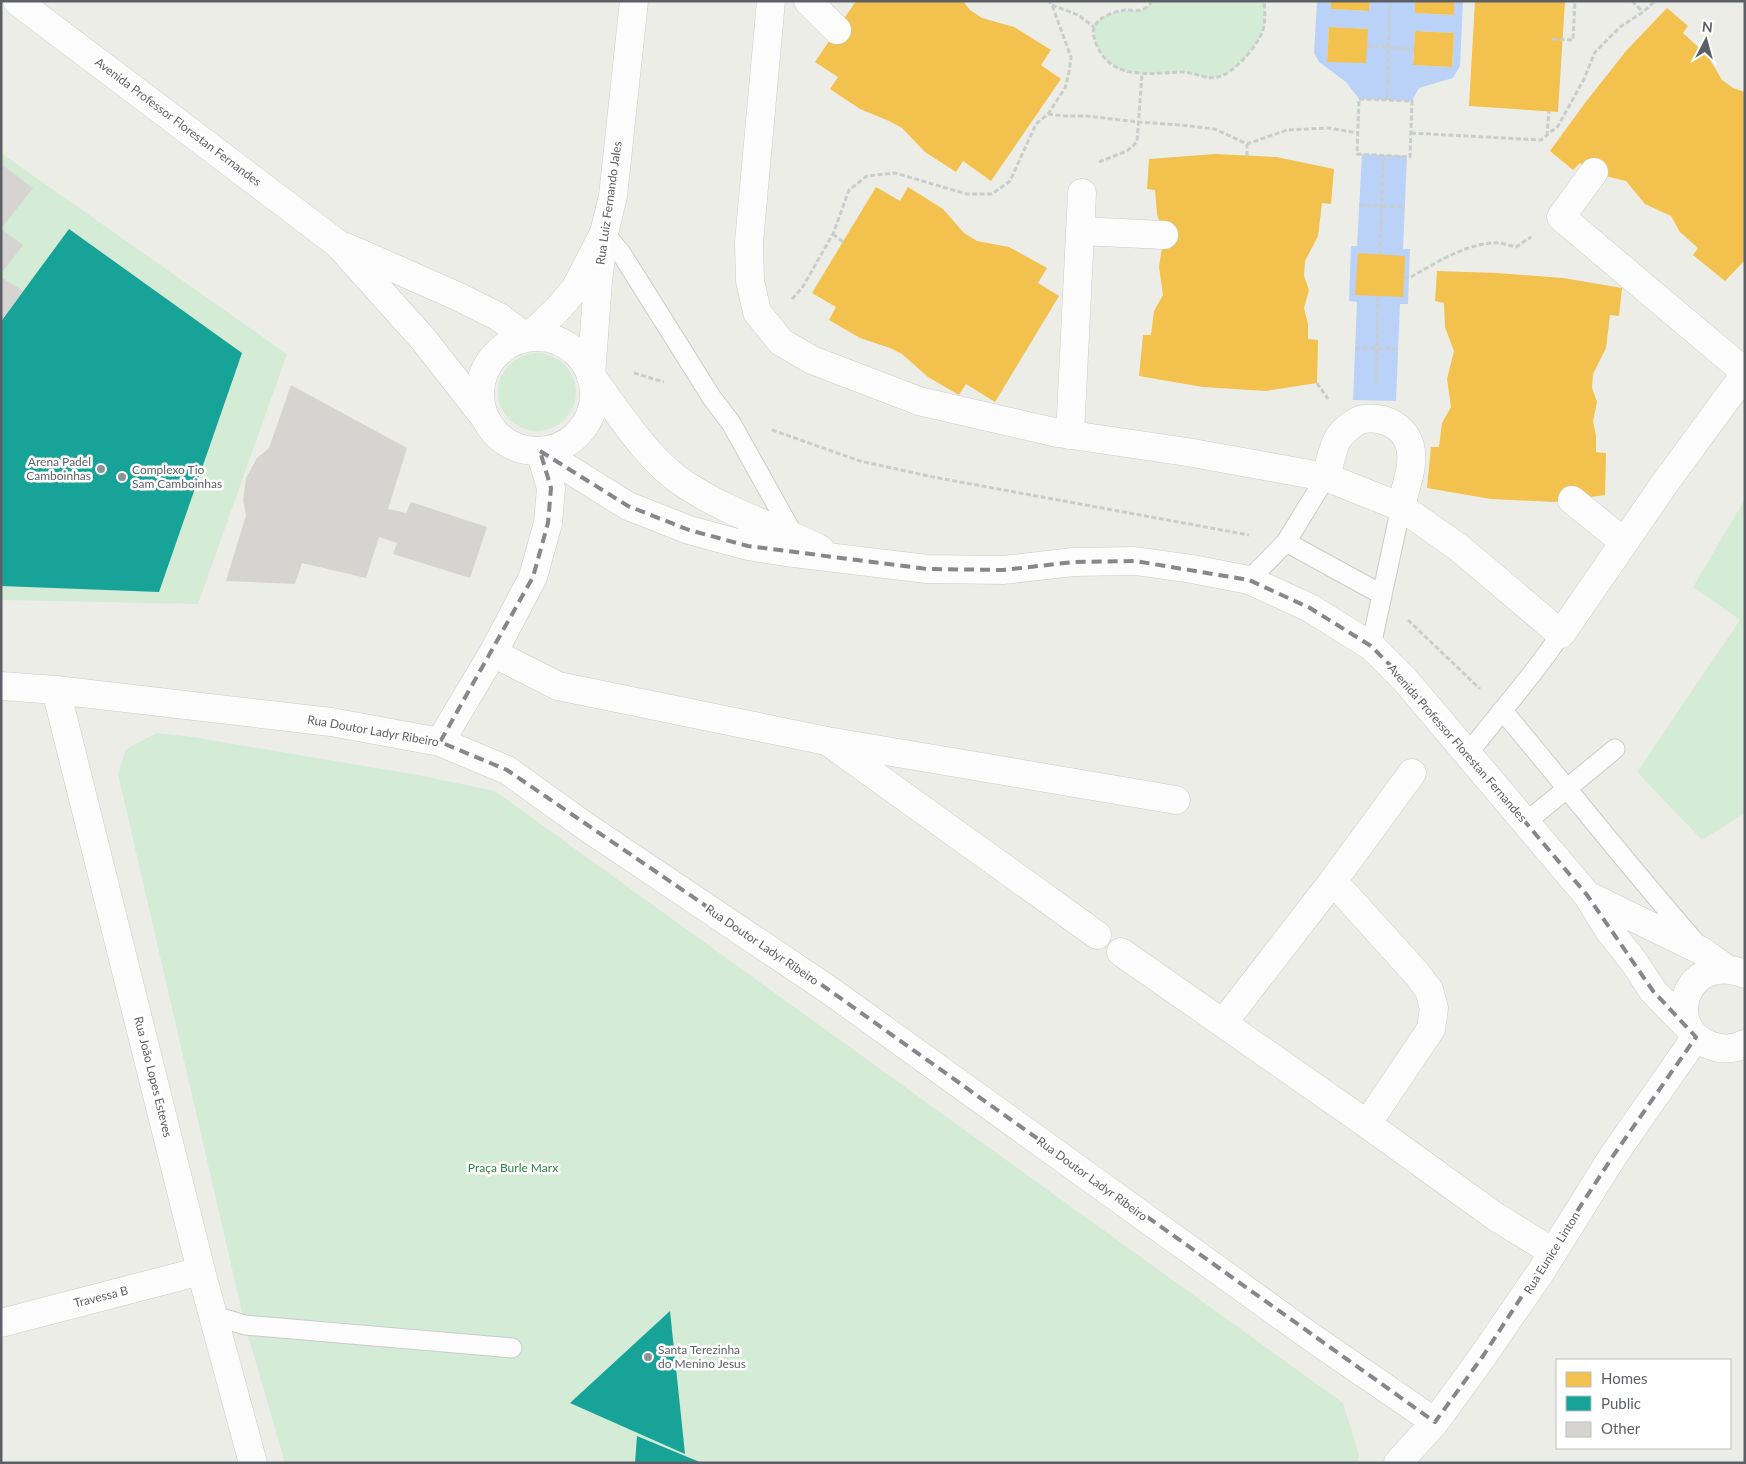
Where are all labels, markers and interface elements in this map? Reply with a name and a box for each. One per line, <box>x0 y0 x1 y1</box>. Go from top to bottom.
north arrow <box>1681 15 1731 65</box>
text: N <box>1701 18 1714 36</box>
street label: Avenida Professor Florestan Fernandes <box>92 54 264 189</box>
street label: Rua Luiz Fernando Jales <box>592 140 625 266</box>
place label: Arena Padel Camboinhas <box>26 454 91 483</box>
place label: Complexo Tio Sam Camboinhas <box>132 462 222 491</box>
marker: Arena Padel Camboinhas <box>95 463 107 475</box>
marker: Complexo Tio Sam Camboinhas <box>116 471 128 483</box>
street label: Avenida Professor Florestan Fernandes <box>1385 661 1530 825</box>
street label: Rua Doutor Ladyr Ribeiro <box>306 712 440 749</box>
street label: Rua Doutor Ladyr Ribeiro <box>703 901 822 988</box>
street label: Rua João Lopes Esteves <box>131 1015 176 1139</box>
street label: Rua Doutor Ladyr Ribeiro <box>1034 1133 1151 1224</box>
park label: Praça Burle Marx <box>468 1160 558 1175</box>
street label: Rua Eunice Linton <box>1520 1209 1583 1297</box>
street label: Travessa B <box>72 1282 130 1310</box>
place label: Santa Terezinha do Menino Jesus <box>658 1342 746 1371</box>
marker: Santa Terezinha do Menino Jesus <box>642 1351 654 1363</box>
legend <box>1556 1359 1731 1449</box>
text: Homes <box>1601 1369 1647 1387</box>
text: Public <box>1601 1394 1641 1412</box>
text: Other <box>1601 1419 1641 1437</box>

